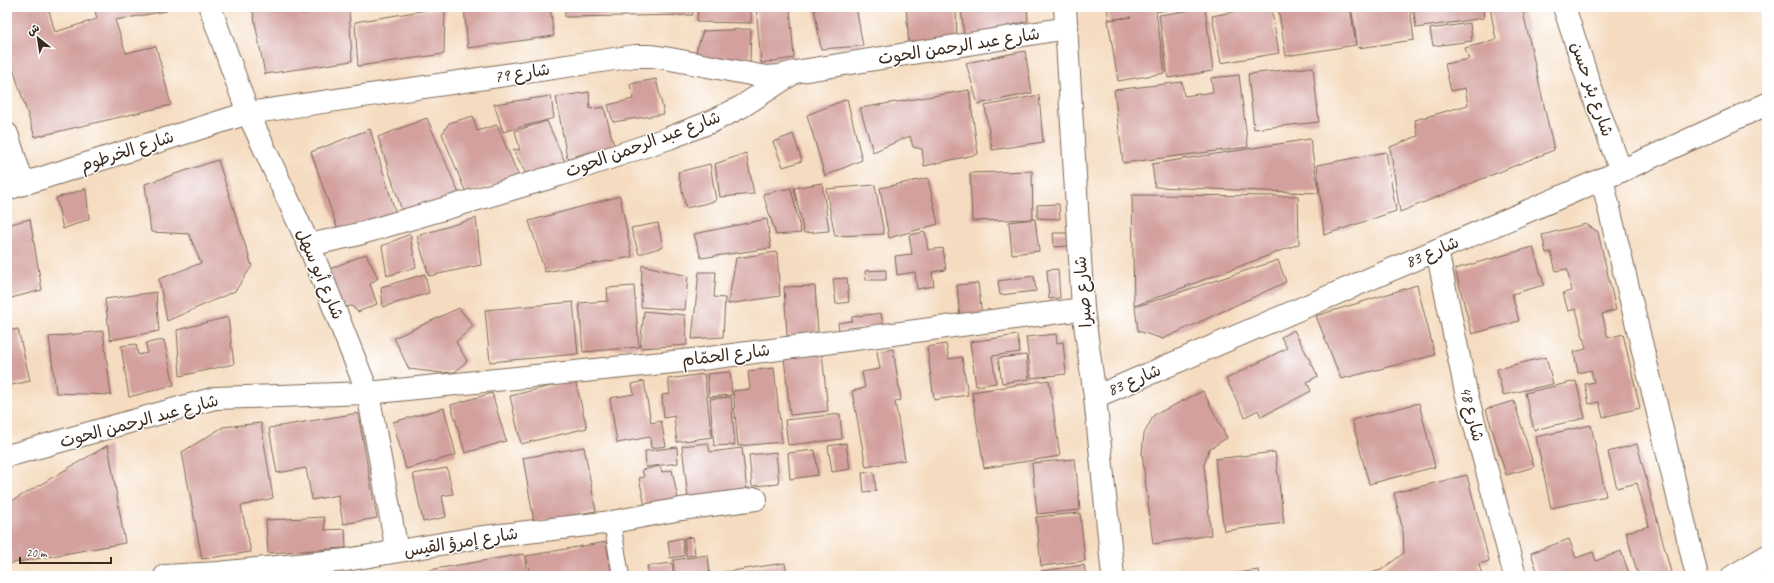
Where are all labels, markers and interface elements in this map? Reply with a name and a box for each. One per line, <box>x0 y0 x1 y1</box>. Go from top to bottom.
north arrow <box>18 18 58 58</box>
text: ش <box>24 20 42 38</box>
street label: شارع عبد الرحمن الحوت <box>877 23 1042 70</box>
street label: شارع بئر حسن <box>1565 39 1618 140</box>
street label: شارع 79 <box>493 59 551 88</box>
street label: شارع عبد الرحمن الحوت <box>563 106 724 183</box>
street label: شارع الخرطوم <box>77 126 177 179</box>
street label: شارع أبو سهل <box>291 225 349 323</box>
street label: شارع 83 <box>1402 231 1462 274</box>
street label: شارع صبرا <box>1069 255 1098 329</box>
street label: شارع الحمّام <box>681 339 771 373</box>
street label: شارع 83 <box>1104 359 1164 402</box>
street label: شارع 48 <box>1454 384 1489 444</box>
street label: شارع عبد الرحمن الحوت <box>57 390 221 453</box>
street label: شارع إمرؤ القيس <box>402 523 520 562</box>
scale bar <box>20 539 111 565</box>
text: 20 m <box>26 545 48 561</box>

